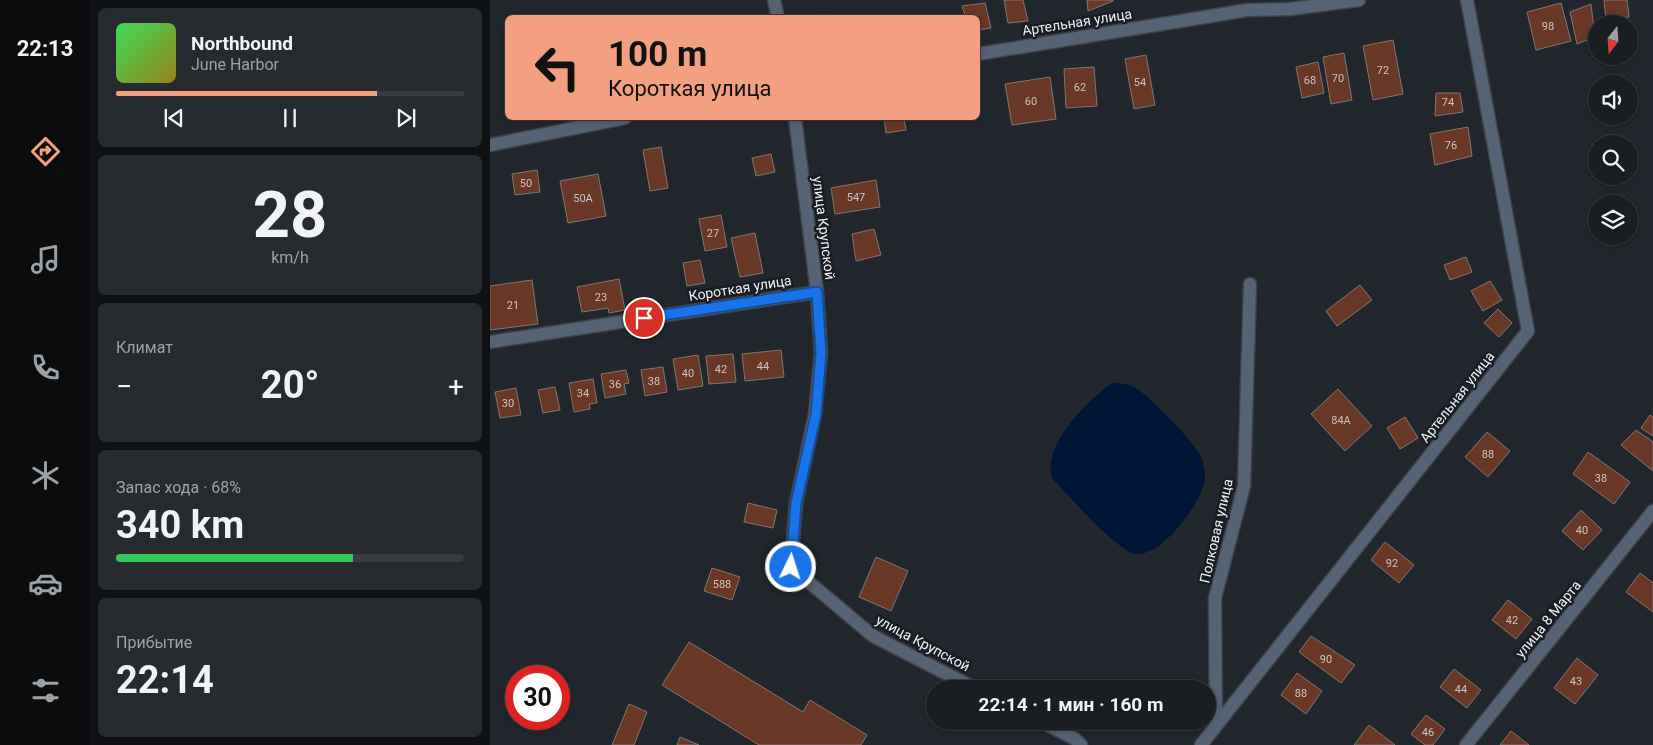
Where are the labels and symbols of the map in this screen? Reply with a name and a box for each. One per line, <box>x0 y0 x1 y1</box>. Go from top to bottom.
street label: Артельная улица <box>1021 5 1133 39</box>
north arrow <box>1588 15 1638 65</box>
house number: 98 <box>1542 20 1554 33</box>
house number: 72 <box>1377 64 1389 77</box>
house number: 70 <box>1332 72 1344 85</box>
house number: 68 <box>1304 74 1316 87</box>
house number: 54 <box>1134 76 1146 89</box>
house number: 62 <box>1074 81 1086 94</box>
house number: 60 <box>1025 95 1037 108</box>
house number: 74 <box>1442 96 1454 109</box>
house number: 76 <box>1445 139 1457 152</box>
street label: улица Крупской <box>810 175 838 281</box>
house number: 50 <box>520 177 532 190</box>
house number: 547 <box>847 191 865 204</box>
house number: 50А <box>573 192 594 205</box>
house number: 27 <box>707 227 719 240</box>
street label: Короткая улица <box>687 272 793 304</box>
house number: 23 <box>595 291 607 304</box>
pin <box>623 297 665 339</box>
house number: 21 <box>507 299 519 312</box>
street label: Артельная улица <box>1417 348 1497 446</box>
house number: 44 <box>757 360 769 373</box>
house number: 42 <box>715 363 727 376</box>
house number: 40 <box>682 367 694 380</box>
house number: 38 <box>648 375 660 388</box>
house number: 36 <box>609 378 621 391</box>
house number: 34 <box>577 387 589 400</box>
house number: 30 <box>502 397 514 410</box>
house number: 84А <box>1331 414 1352 427</box>
house number: 88 <box>1482 448 1494 461</box>
house number: 38 <box>1595 472 1607 485</box>
street label: Полковая улица <box>1196 477 1236 585</box>
house number: 40 <box>1576 524 1588 537</box>
position arrow <box>764 540 816 592</box>
house number: 92 <box>1386 557 1398 570</box>
street label: улица 8 Марта <box>1512 577 1584 661</box>
house number: 588 <box>713 578 731 591</box>
street label: улица Крупской <box>873 612 973 674</box>
house number: 42 <box>1506 614 1518 627</box>
house number: 90 <box>1320 653 1332 666</box>
speed limit sign: 30 <box>505 665 570 730</box>
house number: 43 <box>1570 675 1582 688</box>
house number: 44 <box>1455 683 1467 696</box>
house number: 88 <box>1295 687 1307 700</box>
house number: 46 <box>1422 726 1434 739</box>

